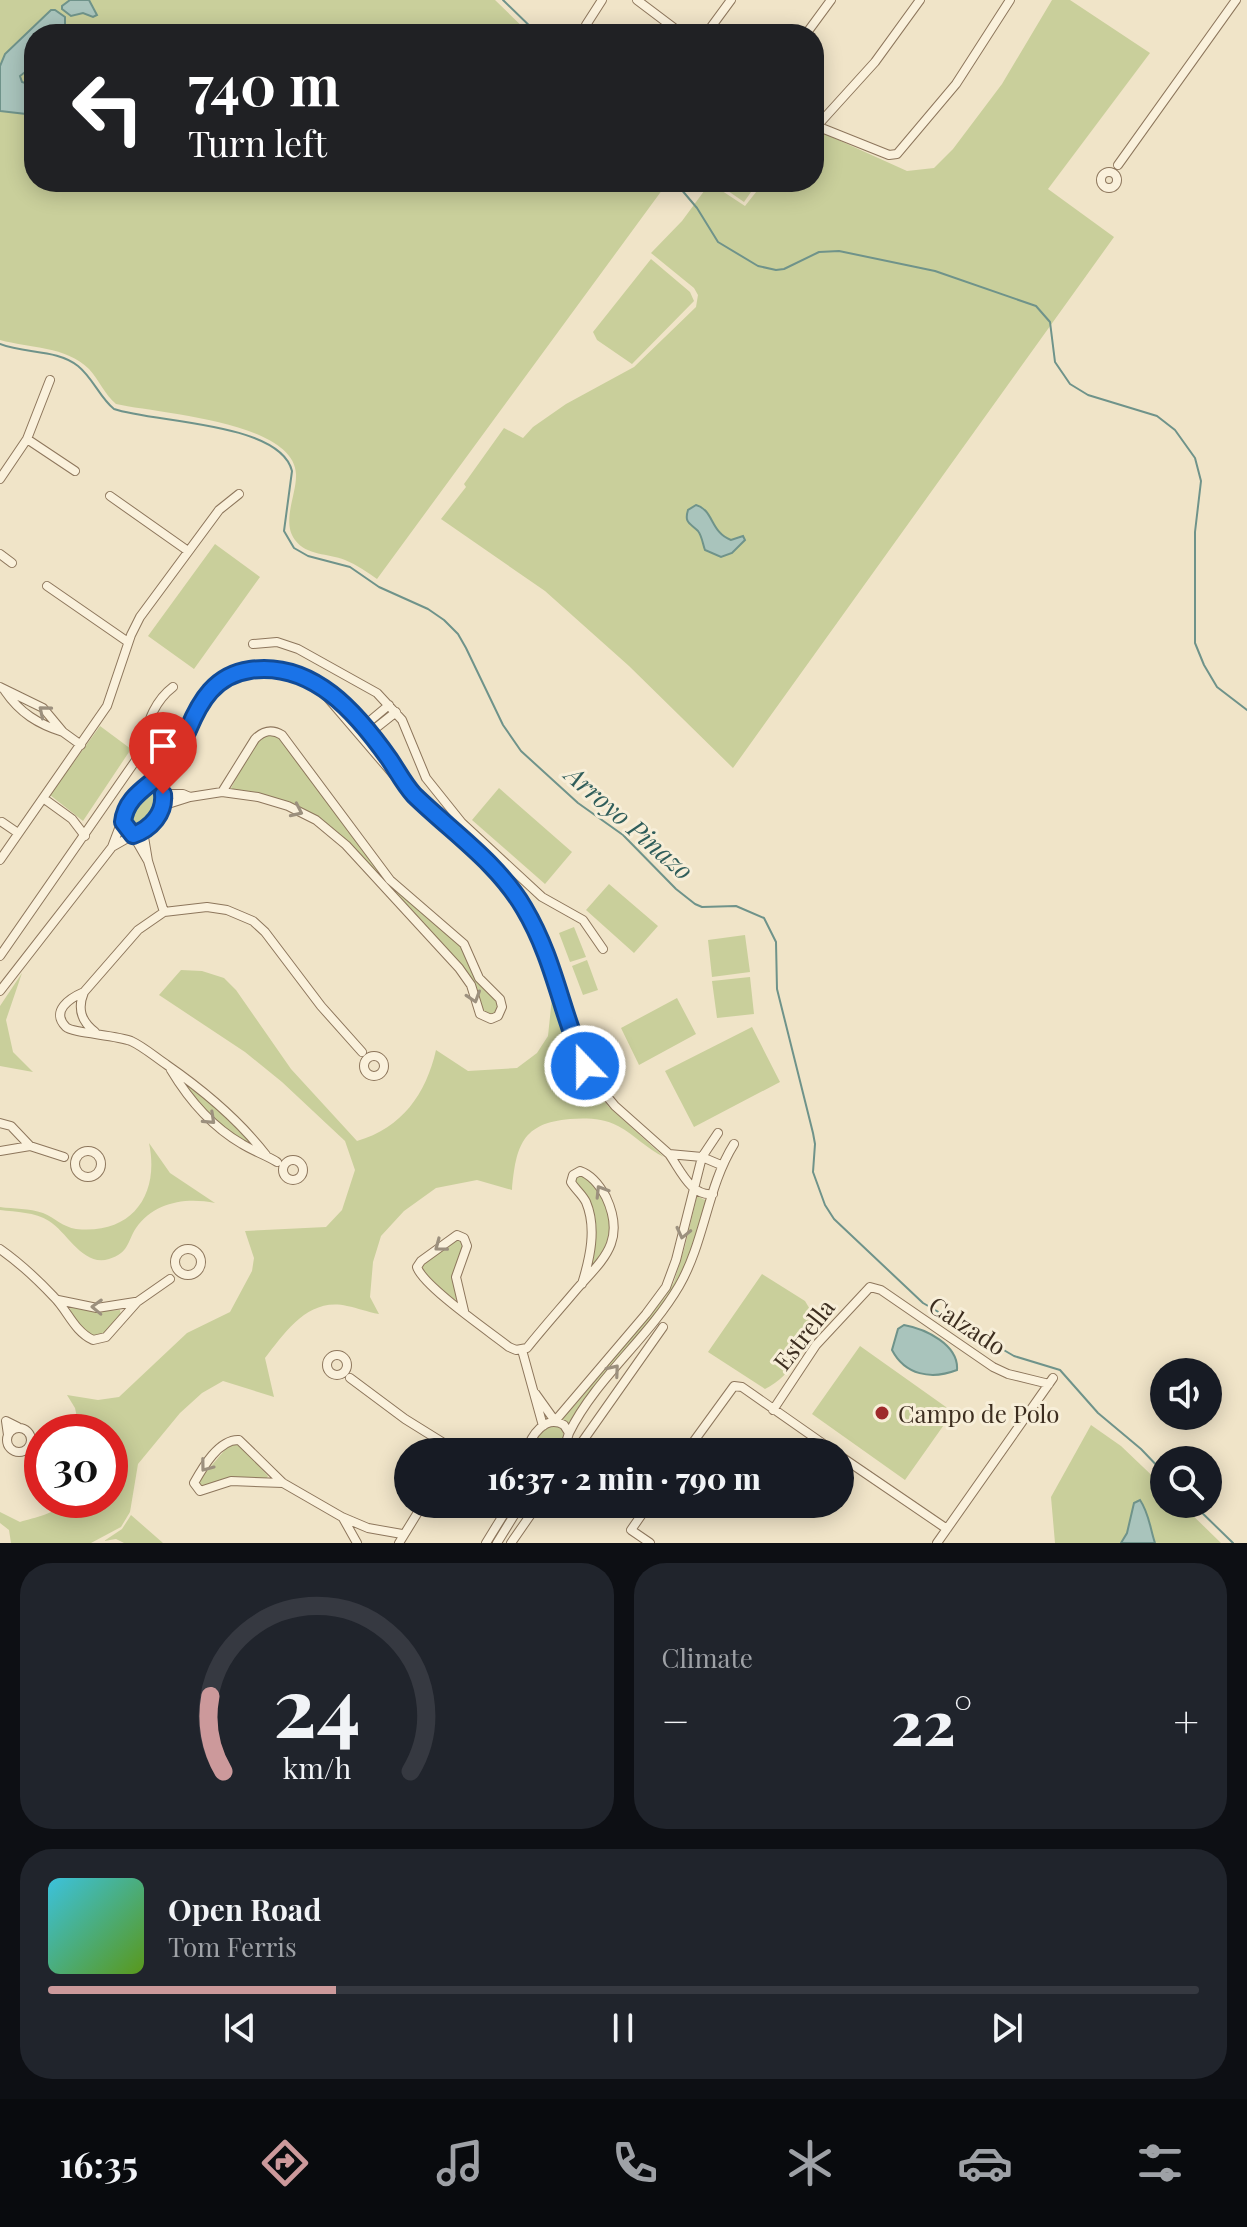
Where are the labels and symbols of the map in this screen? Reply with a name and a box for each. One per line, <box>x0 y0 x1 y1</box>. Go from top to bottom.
one-way arrow <box>39 706 53 721</box>
pin <box>129 712 197 794</box>
water label: Arroyo Pinazo <box>556 755 701 887</box>
one-way arrow <box>289 801 304 817</box>
one-way arrow <box>465 990 481 1003</box>
position arrow <box>543 1024 627 1108</box>
one-way arrow <box>200 1110 215 1124</box>
one-way arrow <box>595 1185 610 1200</box>
one-way arrow <box>675 1226 692 1239</box>
one-way arrow <box>434 1236 448 1251</box>
street label: Calzado <box>923 1288 1013 1362</box>
street label: Estrella <box>765 1292 841 1376</box>
one-way arrow <box>90 1298 103 1315</box>
one-way arrow <box>604 1365 619 1379</box>
place label: Campo de Polo <box>898 1397 1059 1429</box>
marker: Campo de Polo <box>873 1404 891 1422</box>
speed limit sign: 30 <box>24 1414 128 1518</box>
one-way arrow <box>201 1457 215 1472</box>

